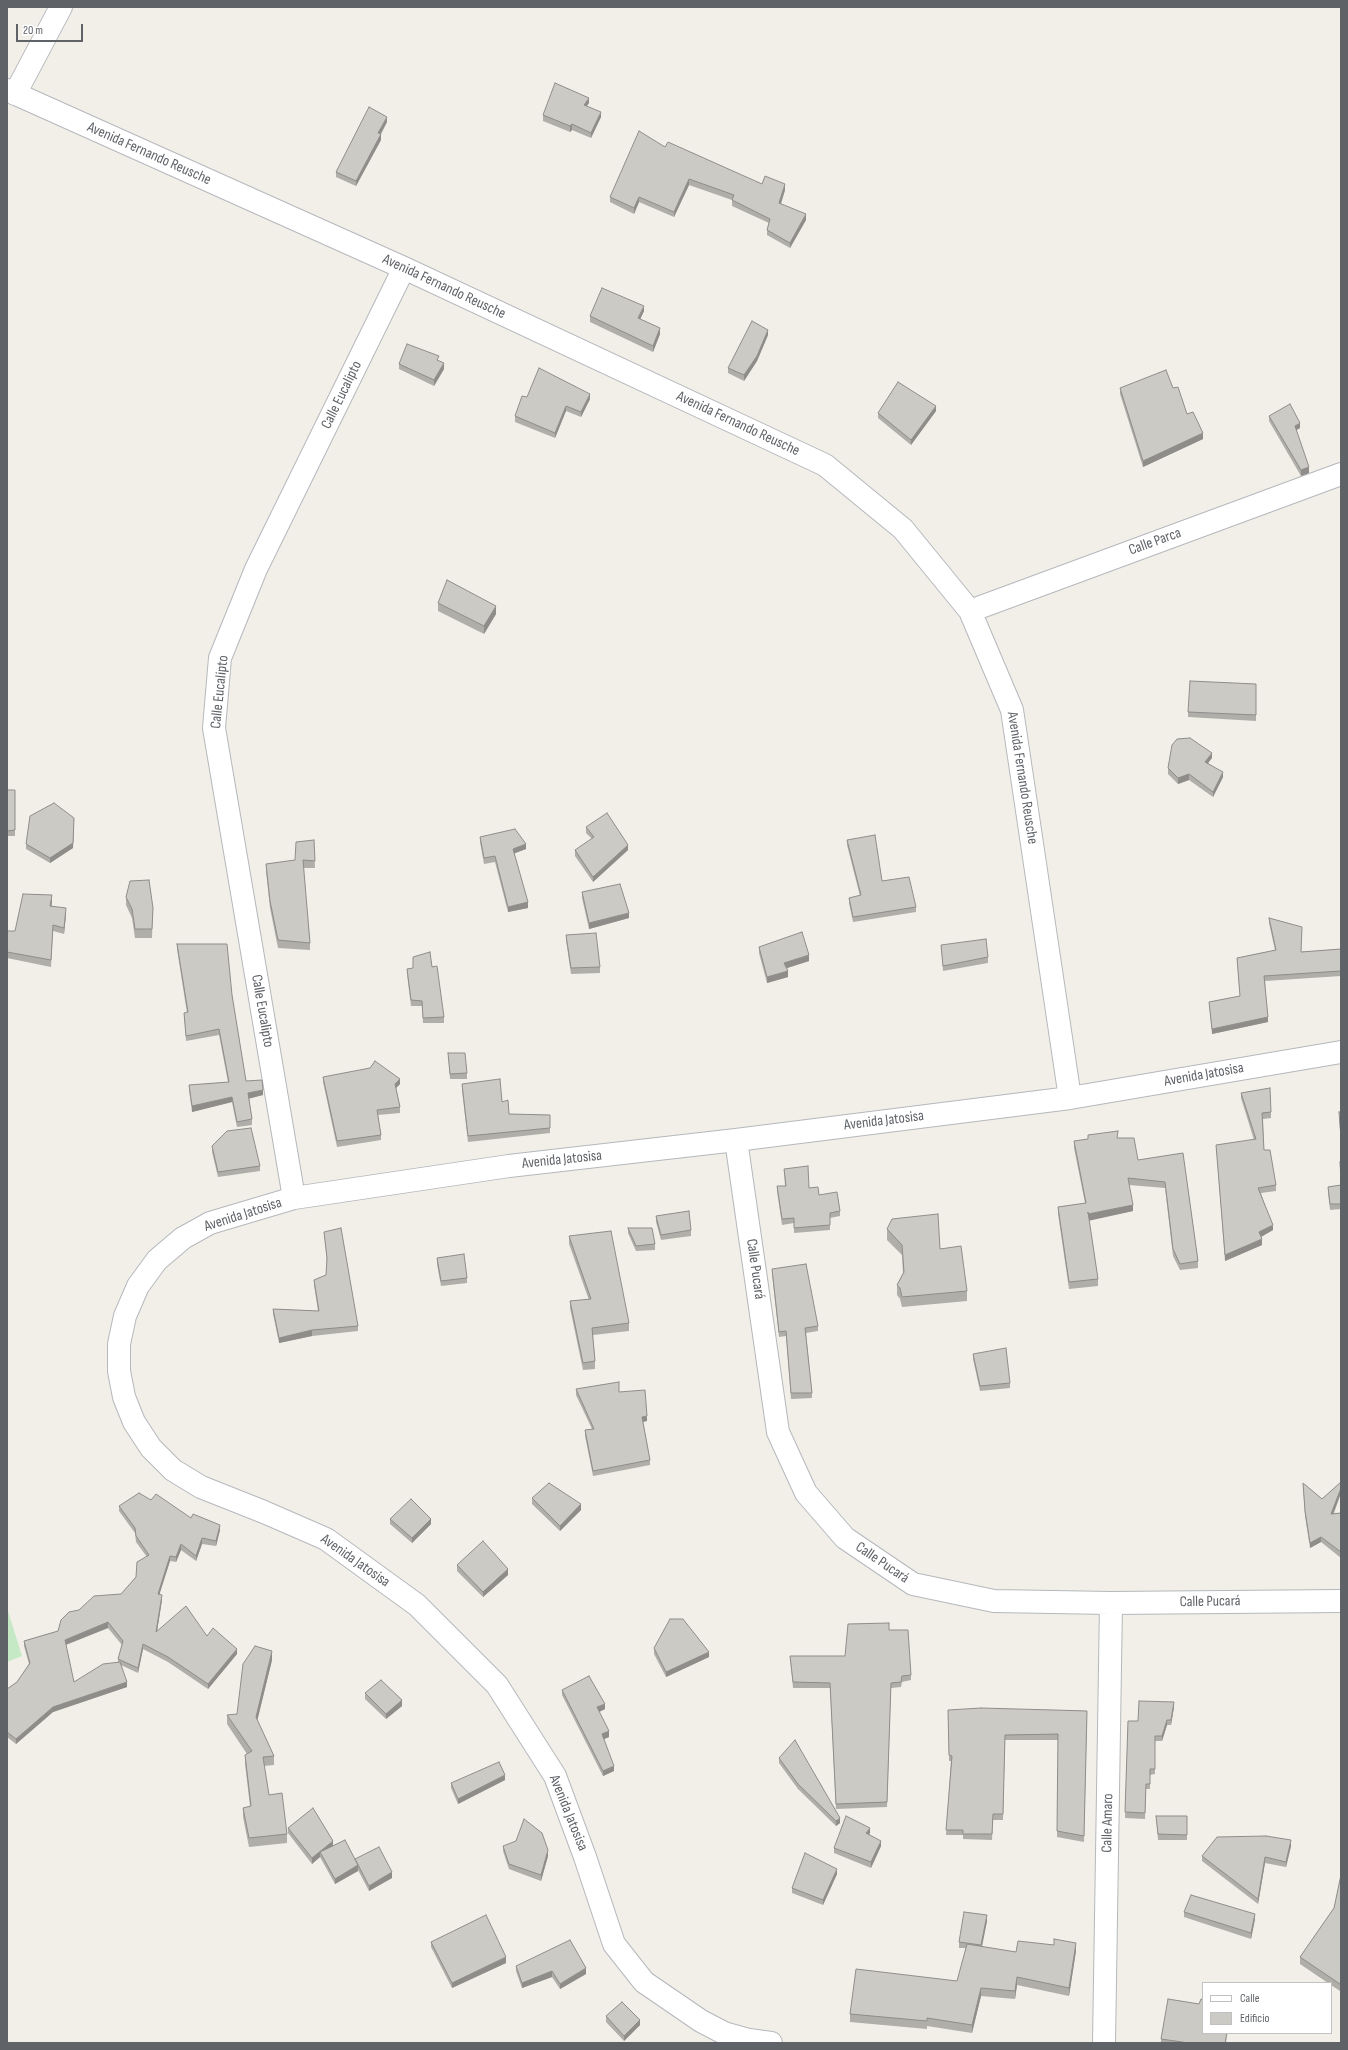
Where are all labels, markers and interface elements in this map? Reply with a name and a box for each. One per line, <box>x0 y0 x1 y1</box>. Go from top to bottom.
scale bar <box>18 16 85 42</box>
text: 20 m <box>23 23 43 38</box>
street label: Avenida Fernando Reusche <box>84 119 214 189</box>
street label: Avenida Fernando Reusche <box>380 251 508 323</box>
street label: Calle Eucalipto <box>318 358 366 432</box>
street label: Avenida Fernando Reusche <box>674 388 802 460</box>
street label: Calle Parca <box>1126 524 1184 560</box>
street label: Calle Eucalipto <box>207 654 233 730</box>
street label: Avenida Fernando Reusche <box>1003 711 1041 845</box>
street label: Calle Eucalipto <box>247 973 277 1049</box>
street label: Avenida Jatosisa <box>1163 1059 1245 1091</box>
street label: Avenida Jatosisa <box>843 1107 925 1135</box>
street label: Avenida Jatosisa <box>521 1147 603 1173</box>
street label: Avenida Jatosisa <box>202 1194 284 1236</box>
street label: Calle Pucará <box>742 1238 768 1300</box>
street label: Avenida Jatosisa <box>317 1531 393 1591</box>
street label: Calle Pucará <box>852 1539 912 1587</box>
street label: Calle Pucará <box>1179 1592 1241 1612</box>
street label: Avenida Jatosisa <box>545 1772 591 1854</box>
street label: Calle Amaro <box>1098 1793 1118 1853</box>
legend <box>1202 1982 1332 2034</box>
text: Calle <box>1240 1991 1260 2006</box>
text: Edificio <box>1240 2011 1269 2026</box>

